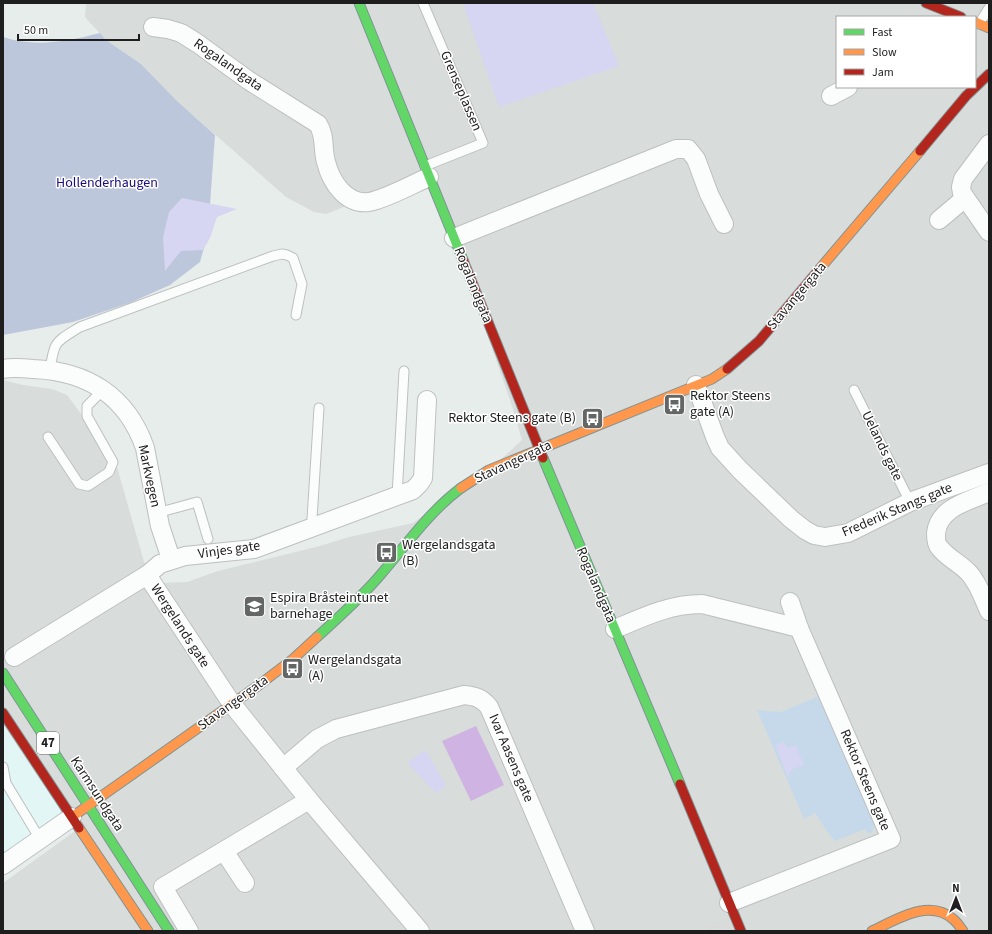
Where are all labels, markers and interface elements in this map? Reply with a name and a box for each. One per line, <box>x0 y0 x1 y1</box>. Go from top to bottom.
scale bar <box>18 16 139 42</box>
legend <box>836 16 976 88</box>
text: 50 m <box>24 22 48 39</box>
text: Fast <box>872 24 892 41</box>
street label: Rogalandgata <box>189 34 267 96</box>
text: Slow <box>872 44 897 61</box>
street label: Grenseplassen <box>435 48 487 134</box>
text: Jam <box>872 64 894 81</box>
park label: Hollenderhaugen <box>56 173 158 193</box>
street label: Rogalandgata <box>449 244 497 326</box>
street label: Stavangergata <box>763 258 831 334</box>
place label: Rektor Steens gate (A) <box>690 386 770 422</box>
bus stop icon: Rektor Steens gate (A) <box>661 391 687 417</box>
bus stop icon: Rektor Steens gate (B) <box>579 405 605 431</box>
place label: Rektor Steens gate (B) <box>448 408 576 428</box>
street label: Uelands gate <box>856 408 908 485</box>
street label: Stavangergata <box>471 435 555 489</box>
street label: Markvegen <box>133 443 165 509</box>
street label: Frederik Stangs gate <box>839 478 955 542</box>
place label: Wergelandsgata (B) <box>402 535 496 571</box>
street label: Vinjes gate <box>197 536 261 564</box>
bus stop icon: Wergelandsgata (B) <box>373 540 399 566</box>
street label: Rogalandgata <box>571 544 621 626</box>
street label: Wergelands gate <box>145 580 215 672</box>
place label: Espira Bråsteintunet barnehage <box>270 588 389 624</box>
school or university icon: Espira Bråsteintunet barnehage <box>241 593 267 619</box>
place label: Wergelandsgata (A) <box>308 650 402 686</box>
bus stop icon: Wergelandsgata (A) <box>280 655 306 681</box>
street label: Stavangergata <box>193 670 273 736</box>
street label: Ivar Aasens gate <box>483 711 539 805</box>
street label: Rektor Steens gate <box>835 726 895 834</box>
road number: 47 <box>37 732 59 754</box>
street label: Karmsundgata <box>65 753 129 835</box>
north arrow <box>936 878 976 918</box>
text: N <box>952 881 960 896</box>

